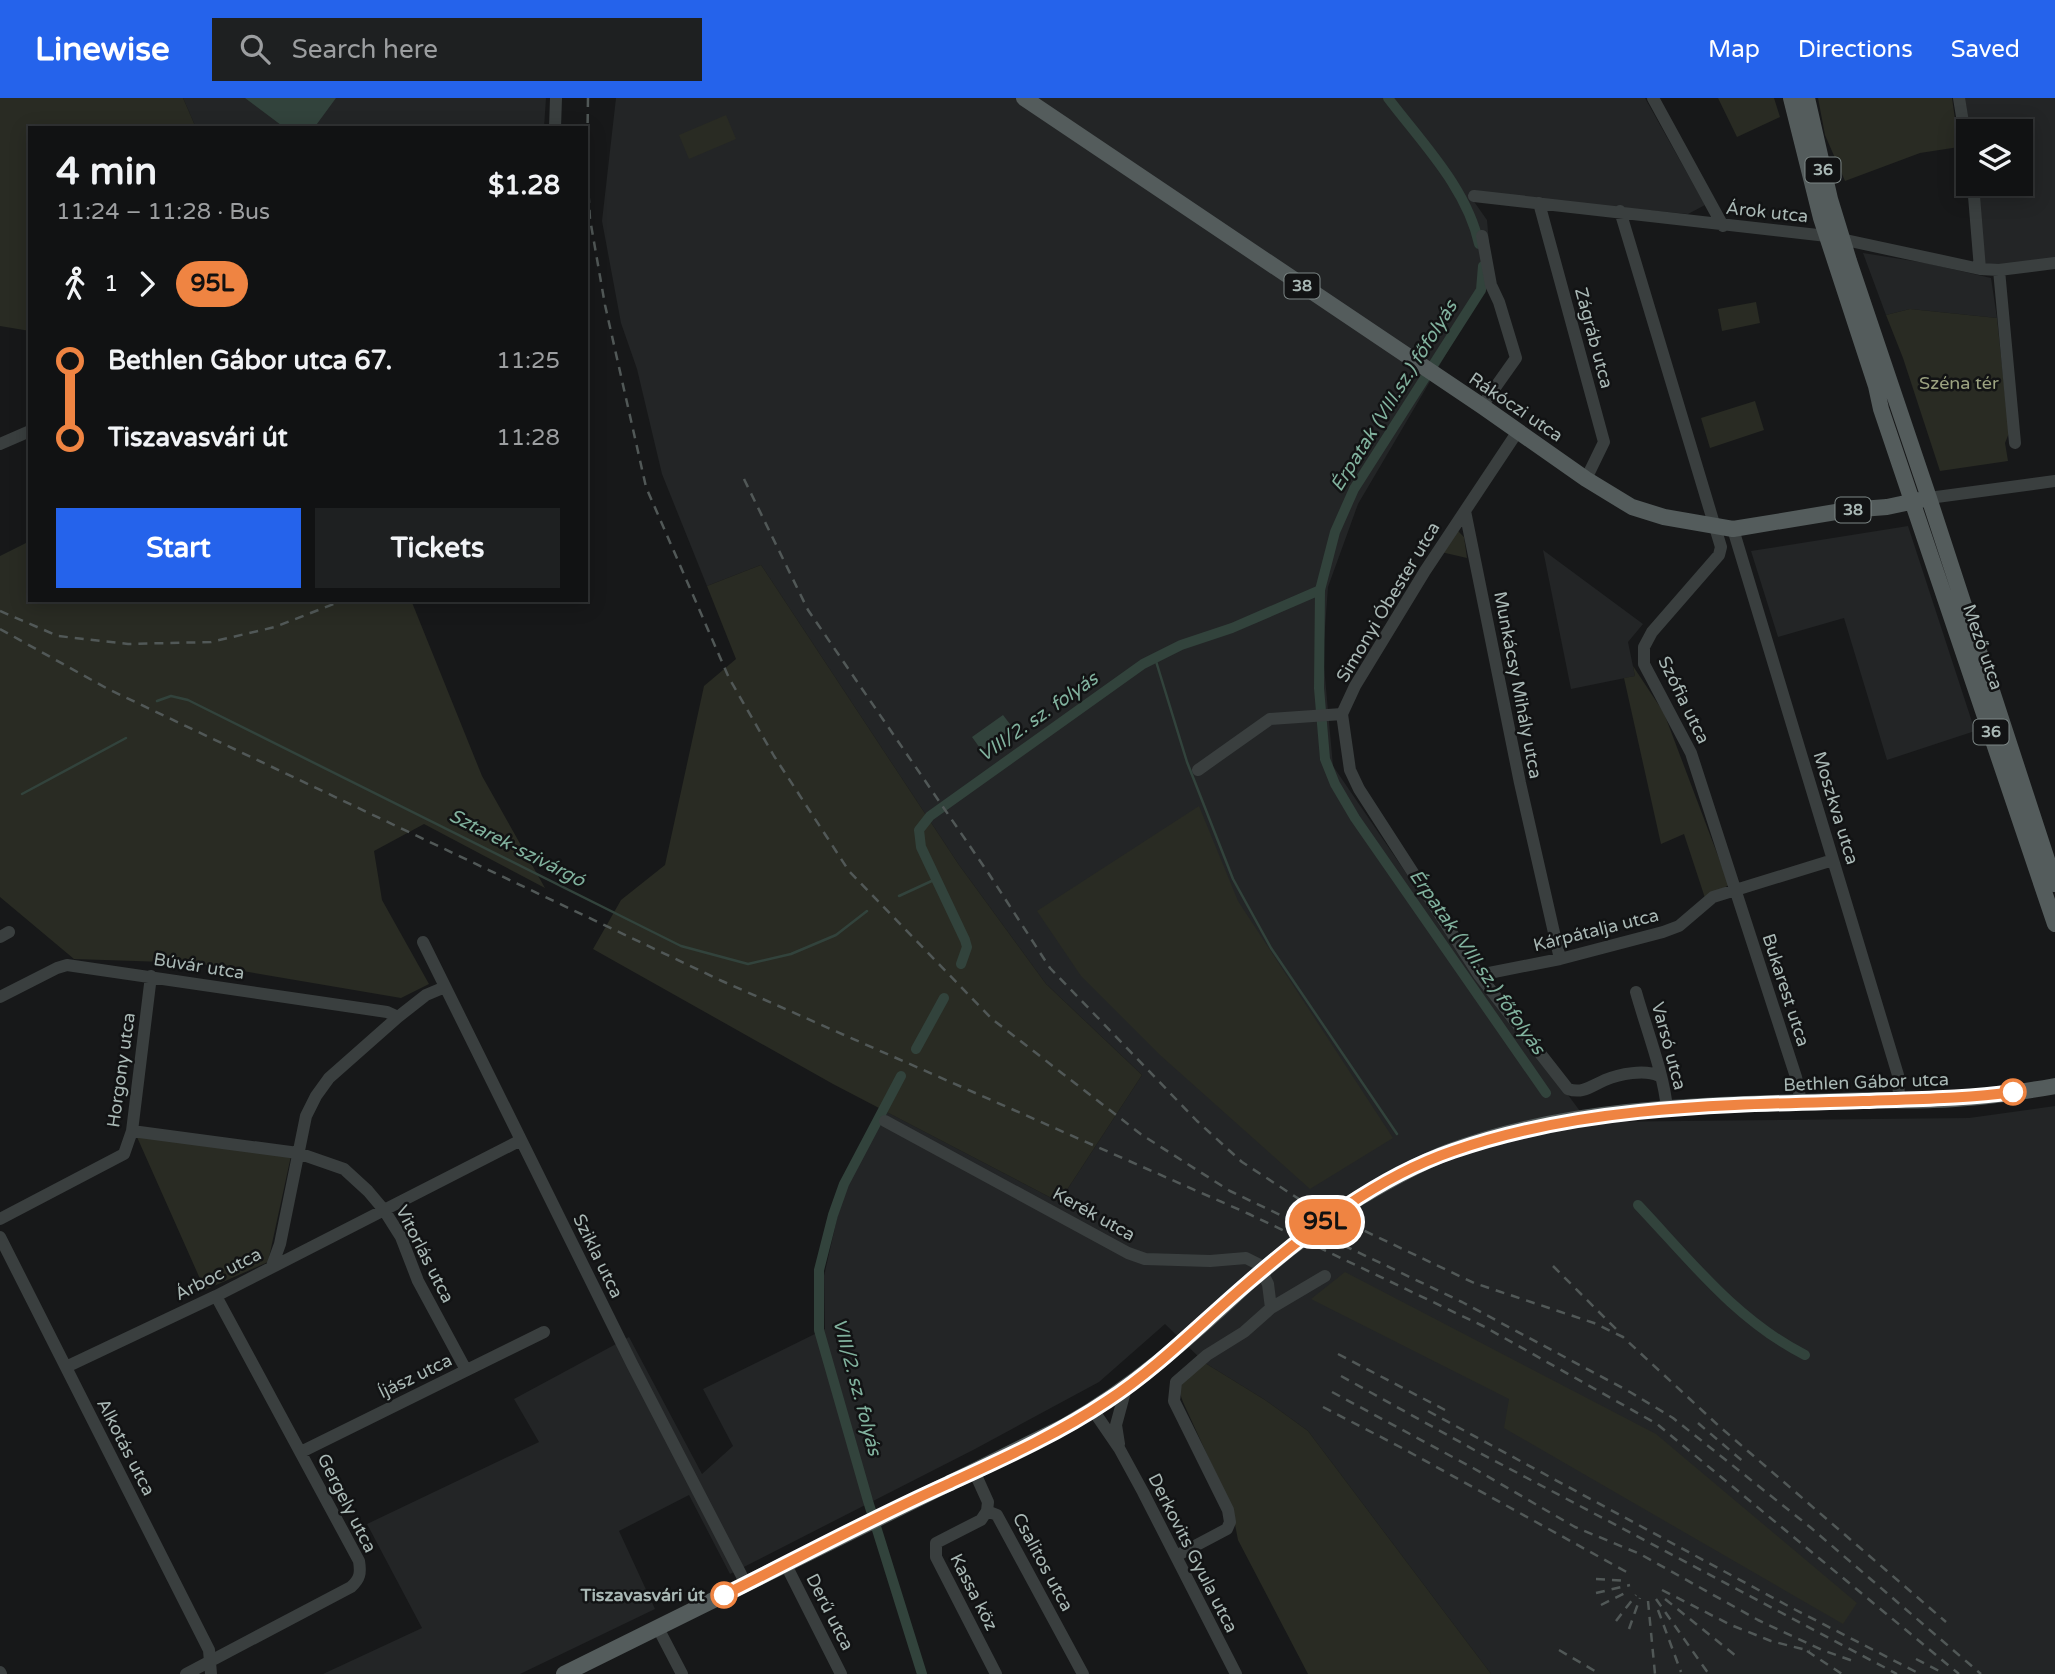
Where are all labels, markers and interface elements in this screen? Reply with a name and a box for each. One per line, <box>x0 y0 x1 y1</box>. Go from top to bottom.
search box <box>212 18 702 81</box>
text: Linewise <box>35 30 170 69</box>
icon: search <box>236 30 274 68</box>
text: Search here <box>292 34 438 65</box>
text: Map <box>1708 35 1760 64</box>
text: Directions <box>1798 35 1913 64</box>
text: Saved <box>1951 35 2020 64</box>
map controls <box>1956 119 2033 196</box>
button: layers <box>1956 119 2033 196</box>
text: 4 min <box>56 149 157 195</box>
road number: 36 <box>1806 158 1840 183</box>
text: $1.28 <box>488 170 560 201</box>
street label: Árok utca <box>1725 197 1809 227</box>
text: 11:24 – 11:28 · Bus <box>56 198 270 226</box>
icon: walk <box>56 265 94 303</box>
icon: forward <box>128 265 166 303</box>
text: 95L <box>190 269 234 298</box>
text: 1 <box>104 270 118 298</box>
road number: 38 <box>1284 274 1320 298</box>
street label: Zágráb utca <box>1570 285 1618 391</box>
water label: Érpatak (VIII.sz.) főfolyás <box>1326 295 1463 495</box>
text: Bethlen Gábor utca 67. <box>108 345 392 376</box>
text: 11:25 <box>496 347 560 375</box>
street label: Rákóczi utca <box>1465 367 1567 447</box>
park label: Széna tér <box>1919 372 1999 394</box>
text: Tiszavasvári út <box>108 422 288 453</box>
text: 11:28 <box>496 424 560 452</box>
road number: 38 <box>1836 498 1870 522</box>
button: Start <box>56 508 301 588</box>
button: Tickets <box>315 508 560 588</box>
street label: Simonyi Óbester utca <box>1331 518 1445 686</box>
street label: Munkácsy Mihály utca <box>1489 589 1547 781</box>
street label: Mező utca <box>1958 601 2008 693</box>
street label: Szófia utca <box>1653 653 1715 747</box>
water label: VIII/2. sz. folyás <box>974 666 1104 766</box>
road number: 36 <box>1974 720 2008 744</box>
street label: Moszkva utca <box>1808 749 1864 867</box>
water label: Sztarek-szivárgó <box>445 804 590 892</box>
water label: Érpatak (VIII.sz.) főfolyás <box>1405 865 1550 1060</box>
street label: Kárpátalja utca <box>1531 904 1661 956</box>
street label: Bukarest utca <box>1757 931 1815 1049</box>
street label: Búvár utca <box>152 948 246 984</box>
street label: Varsó utca <box>1647 1000 1691 1092</box>
street label: Horgony utca <box>102 1011 140 1129</box>
street label: Bethlen Gábor utca <box>1783 1068 1949 1096</box>
unlabelled marker <box>2000 1079 2026 1105</box>
street label: Kerék utca <box>1049 1182 1139 1246</box>
line badge: 95L <box>1285 1199 1365 1245</box>
street label: Vitorlás utca <box>391 1201 459 1307</box>
text: 95L <box>1303 1207 1347 1236</box>
street label: Szikla utca <box>568 1210 628 1302</box>
street label: Árboc utca <box>171 1243 265 1305</box>
water label: VIII/2. sz. folyás <box>828 1316 886 1460</box>
street label: Íjász utca <box>375 1349 455 1403</box>
street label: Alkotás utca <box>92 1395 160 1499</box>
street label: Gergely utca <box>313 1450 381 1556</box>
street label: Derkovits Gyula utca <box>1143 1470 1243 1636</box>
street label: Csalitos utca <box>1008 1509 1078 1615</box>
street label: Kassa köz <box>945 1550 1003 1634</box>
street label: Derű utca <box>801 1570 859 1654</box>
marker: Tiszavasvári út <box>711 1582 737 1608</box>
place label: Tiszavasvári út <box>580 1584 705 1606</box>

